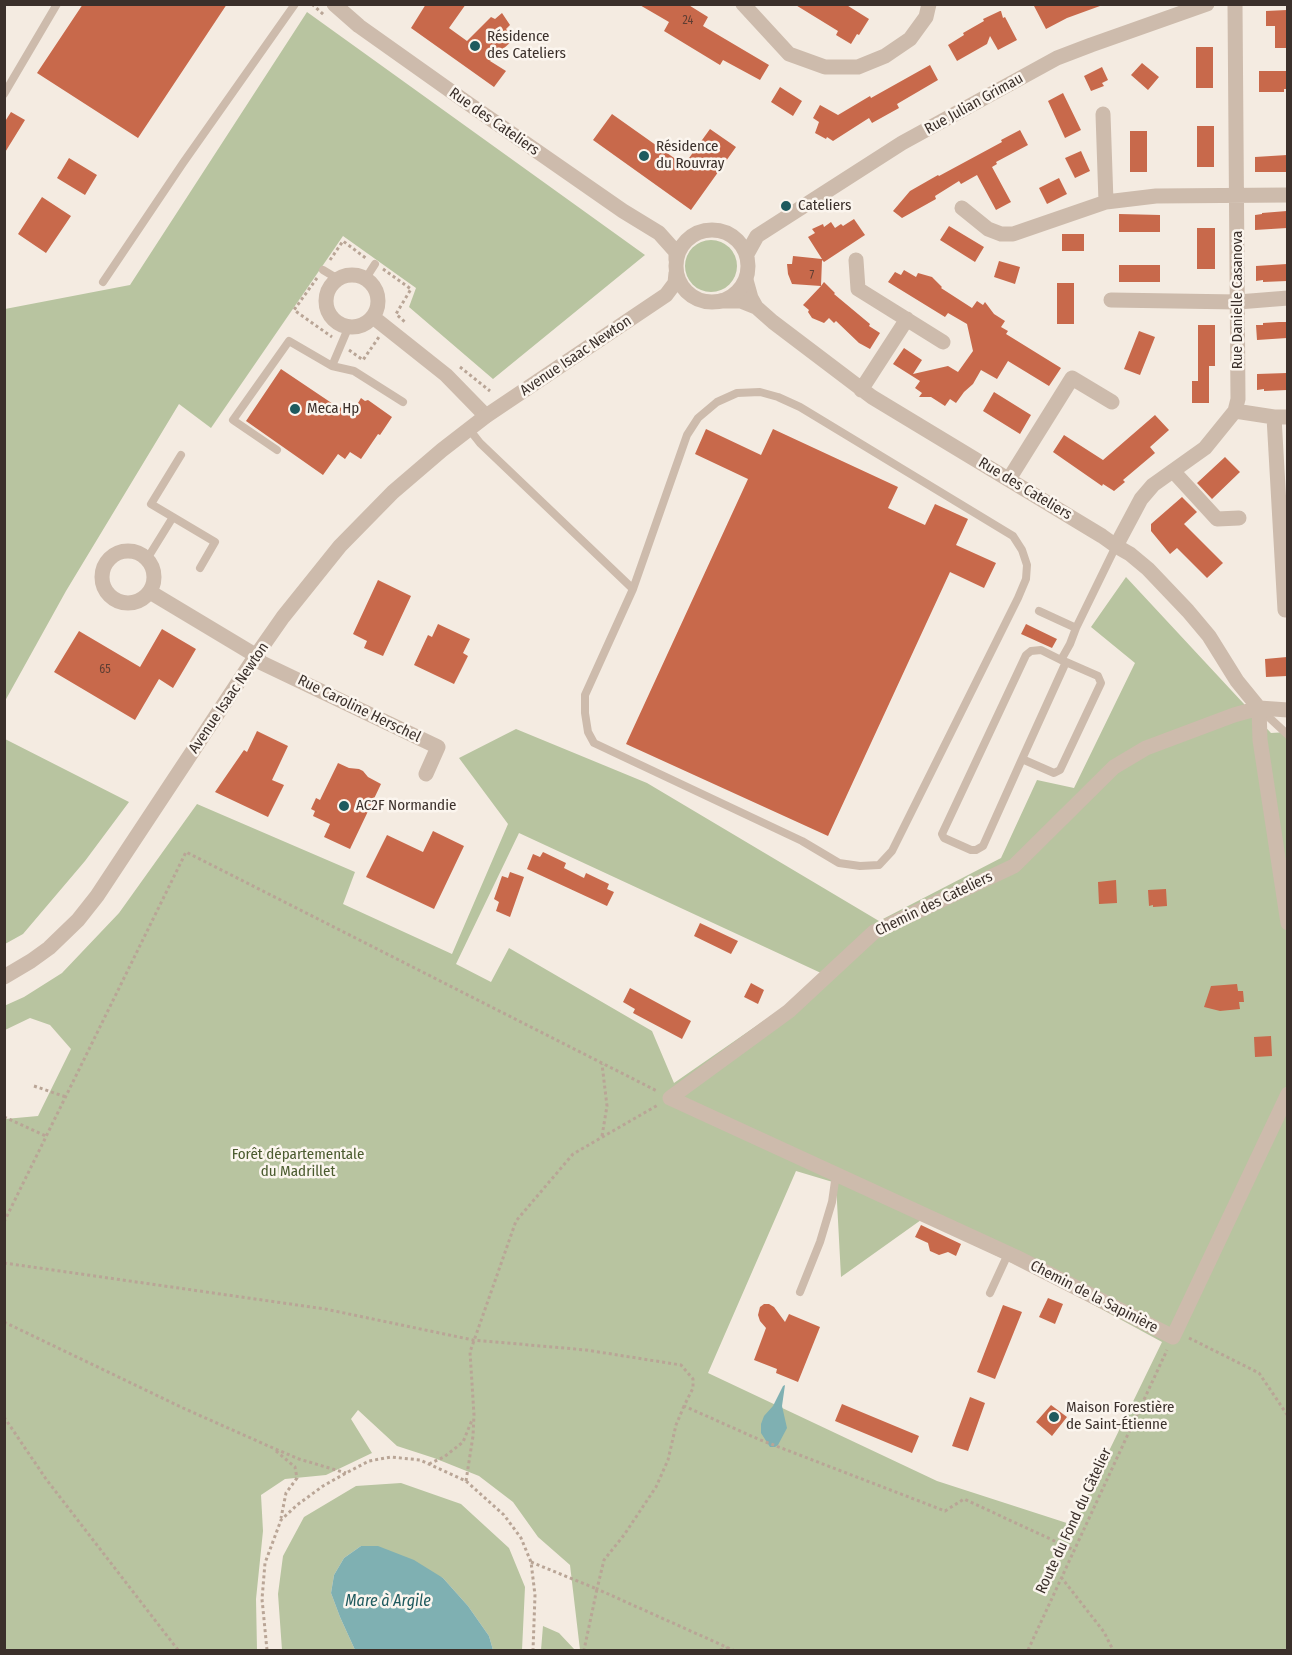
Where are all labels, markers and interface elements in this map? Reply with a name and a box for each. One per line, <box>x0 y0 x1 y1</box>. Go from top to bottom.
house number: 24 <box>683 14 693 28</box>
place label: Résidence des Cateliers <box>487 28 566 63</box>
marker: Résidence des Cateliers <box>468 39 482 53</box>
street label: Rue Julian Grimau <box>922 70 1026 138</box>
street label: Rue des Cateliers <box>445 84 543 160</box>
place label: Résidence du Rouvray <box>656 138 724 173</box>
marker: Résidence du Rouvray <box>637 149 651 163</box>
place label: Cateliers <box>798 197 851 215</box>
marker: Cateliers <box>779 199 793 213</box>
street label: Rue Danielle Casanova <box>1229 231 1247 369</box>
house number: 7 <box>810 269 814 283</box>
street label: Avenue Isaac Newton <box>517 312 635 400</box>
place label: Meca Hp <box>307 400 359 418</box>
marker: Meca Hp <box>288 402 302 416</box>
street label: Rue des Cateliers <box>975 454 1075 524</box>
street label: Avenue Isaac Newton <box>185 639 273 757</box>
house number: 65 <box>99 663 111 677</box>
street label: Rue Caroline Herschel <box>295 671 423 747</box>
place label: AC2F Normandie <box>356 797 456 815</box>
marker: AC2F Normandie <box>337 799 351 813</box>
street label: Chemin des Cateliers <box>872 868 996 940</box>
park label: Forêt départementale du Madrillet <box>232 1146 364 1181</box>
street label: Chemin de la Sapinière <box>1027 1257 1161 1337</box>
place label: Maison Forestière de Saint-Étienne <box>1066 1399 1174 1434</box>
marker: Maison Forestière de Saint-Étienne <box>1047 1410 1061 1424</box>
street label: Route du Fond du Câtelier <box>1032 1445 1116 1597</box>
water label: Mare à Argile <box>345 1592 431 1612</box>

